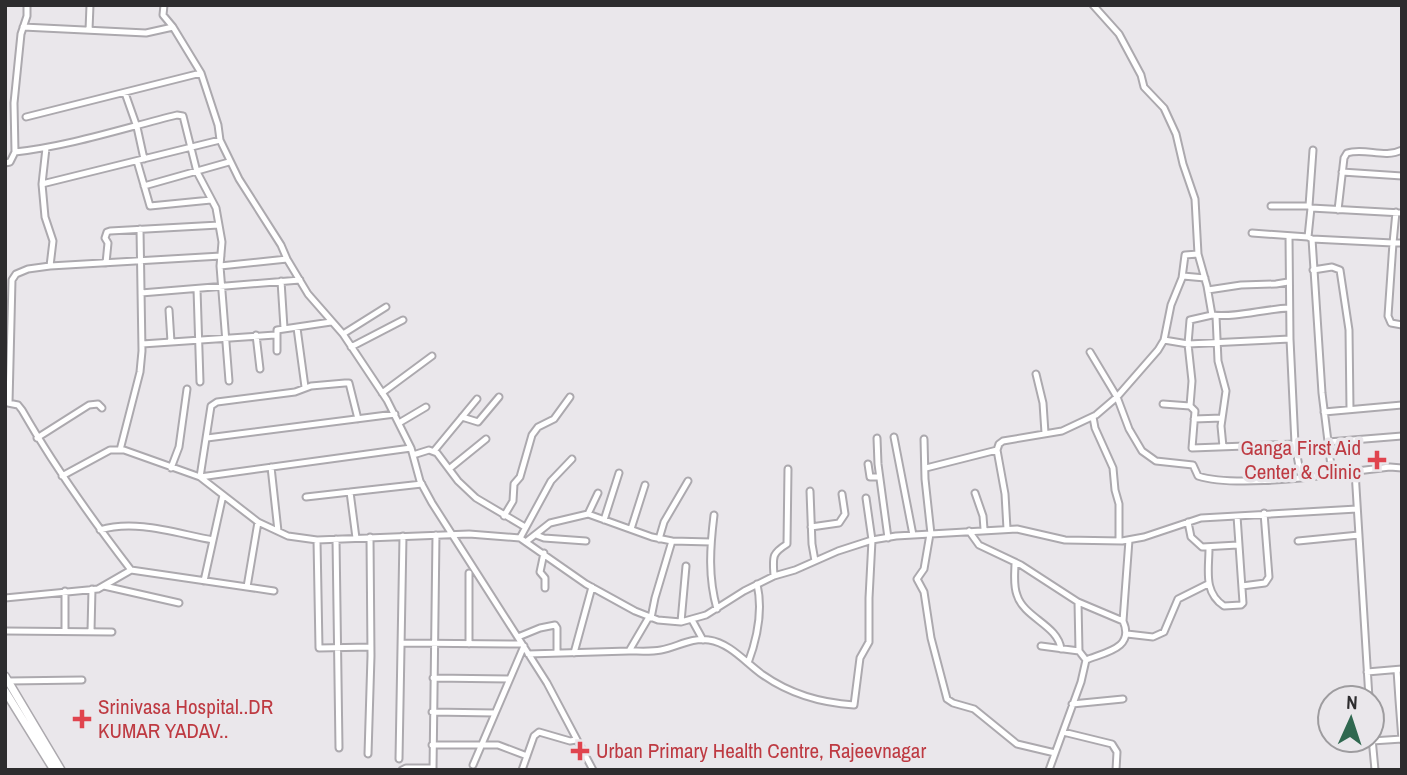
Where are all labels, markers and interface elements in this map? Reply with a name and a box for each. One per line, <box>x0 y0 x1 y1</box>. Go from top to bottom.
place label: Ganga First Aid Center & Clinic <box>1240 433 1361 486</box>
marker: Ganga First Aid Center & Clinic <box>1367 450 1387 470</box>
north arrow <box>1316 684 1386 754</box>
text: N <box>1346 689 1358 715</box>
place label: Srinivasa Hospital..DR KUMAR YADAV.. <box>98 692 273 745</box>
marker: Srinivasa Hospital..DR KUMAR YADAV.. <box>72 709 92 729</box>
place label: Urban Primary Health Centre, Rajeevnagar <box>596 736 926 765</box>
marker: Urban Primary Health Centre, Rajeevnagar <box>570 741 590 761</box>

